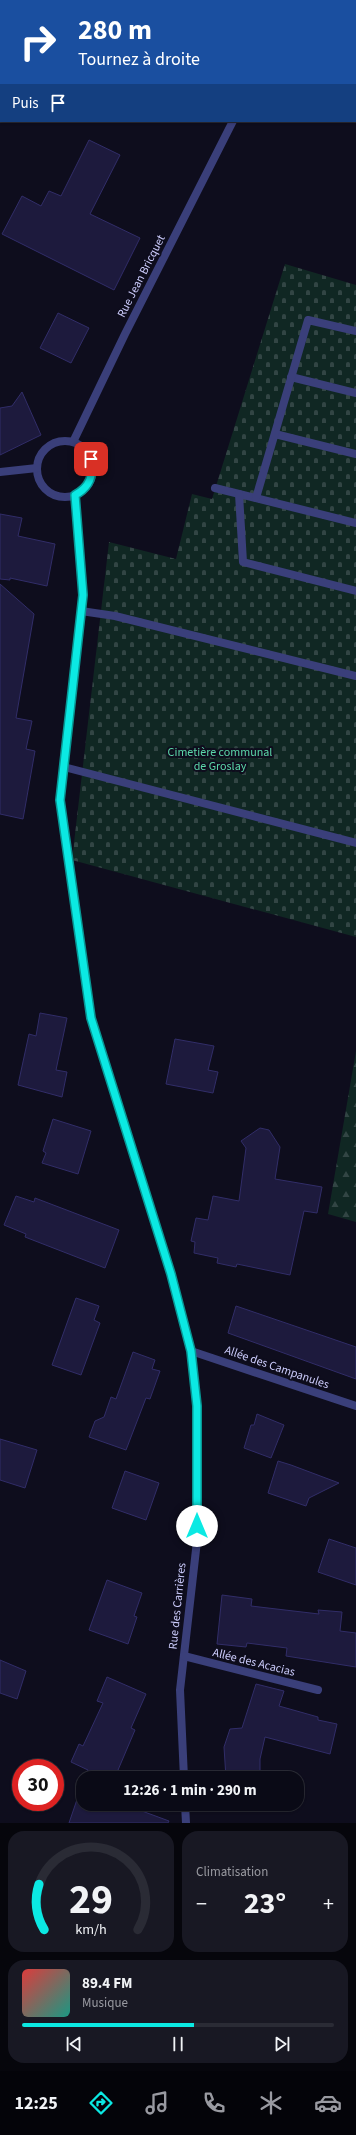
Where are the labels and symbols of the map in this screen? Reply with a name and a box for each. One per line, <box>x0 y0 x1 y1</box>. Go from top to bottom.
street label: Rue Jean Bricquet <box>113 232 170 321</box>
pin <box>74 442 108 476</box>
park label: Cimetière communal de Groslay <box>168 744 272 775</box>
street label: Allée des Campanules <box>222 1342 331 1393</box>
position arrow <box>176 1505 218 1547</box>
street label: Rue des Carrières <box>165 1562 190 1650</box>
street label: Allée des Acacias <box>211 1644 297 1681</box>
speed limit sign: 30 <box>12 1759 64 1811</box>

